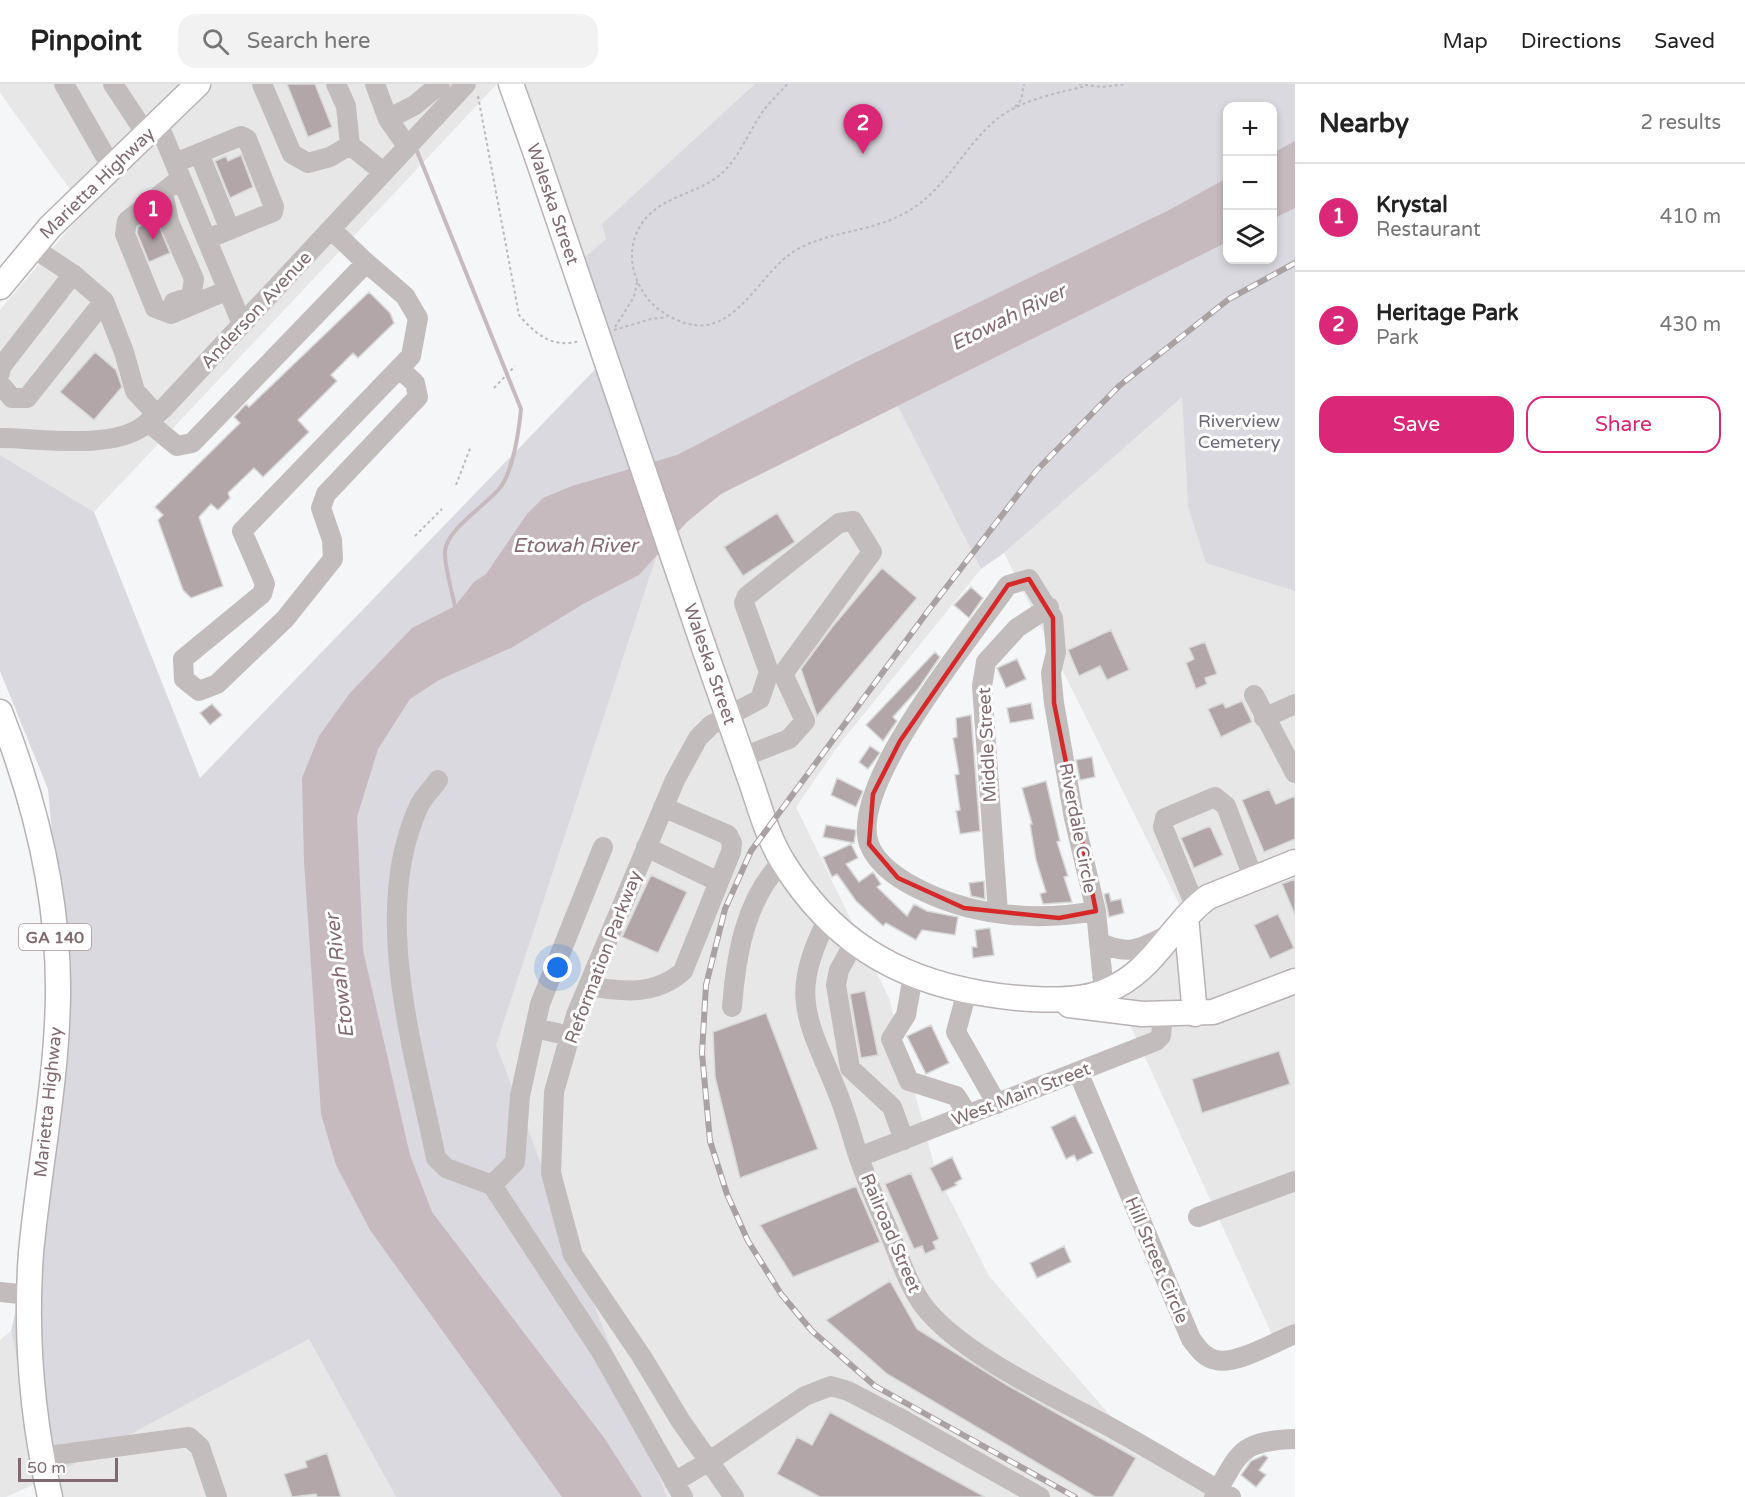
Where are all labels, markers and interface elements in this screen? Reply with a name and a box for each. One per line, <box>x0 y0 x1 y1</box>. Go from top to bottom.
search box <box>178 14 598 68</box>
text: Pinpoint <box>30 24 142 58</box>
icon: search <box>199 25 232 58</box>
text: Search here <box>247 28 370 54</box>
text: Map <box>1442 29 1488 54</box>
text: Directions <box>1521 29 1621 54</box>
text: Saved <box>1654 29 1715 54</box>
map controls <box>1223 102 1277 264</box>
button: + <box>1223 102 1277 156</box>
pin: 2 <box>844 104 882 154</box>
text: Nearby <box>1319 108 1409 139</box>
text: 2 results <box>1641 111 1721 135</box>
street label: Marietta Highway <box>35 122 159 244</box>
street label: Waleska Street <box>522 140 584 268</box>
button: − <box>1223 156 1277 210</box>
pin: 1 <box>134 190 172 240</box>
text: Krystal <box>1376 192 1448 218</box>
text: 1 <box>1332 205 1345 229</box>
text: 410 m <box>1660 205 1721 229</box>
button: layers <box>1223 210 1277 264</box>
text: Restaurant <box>1376 218 1481 242</box>
street label: Anderson Avenue <box>196 247 316 373</box>
water label: Etowah River <box>947 279 1072 356</box>
text: Heritage Park <box>1376 300 1518 326</box>
text: 2 <box>1332 313 1345 337</box>
text: 430 m <box>1660 313 1721 337</box>
text: Park <box>1376 326 1419 350</box>
button: Save <box>1319 396 1514 453</box>
button: Share <box>1526 396 1721 453</box>
park label: Riverview Cemetery <box>1198 410 1281 453</box>
water label: Etowah River <box>513 534 640 558</box>
street label: Waleska Street <box>679 600 741 728</box>
street label: Middle Street <box>973 687 1001 803</box>
street label: Riverdale Circle <box>1055 761 1101 895</box>
street label: Reformation Parkway <box>560 867 646 1047</box>
water label: Etowah River <box>320 910 360 1039</box>
road number: GA 140 <box>19 924 91 950</box>
your location <box>543 953 572 982</box>
street label: Marietta Highway <box>29 1025 67 1178</box>
street label: West Main Street <box>949 1057 1094 1131</box>
street label: Railroad Street <box>856 1170 926 1296</box>
street label: Hill Street Circle <box>1120 1193 1194 1327</box>
scale bar <box>18 1455 118 1482</box>
text: 50 m <box>27 1458 66 1478</box>

